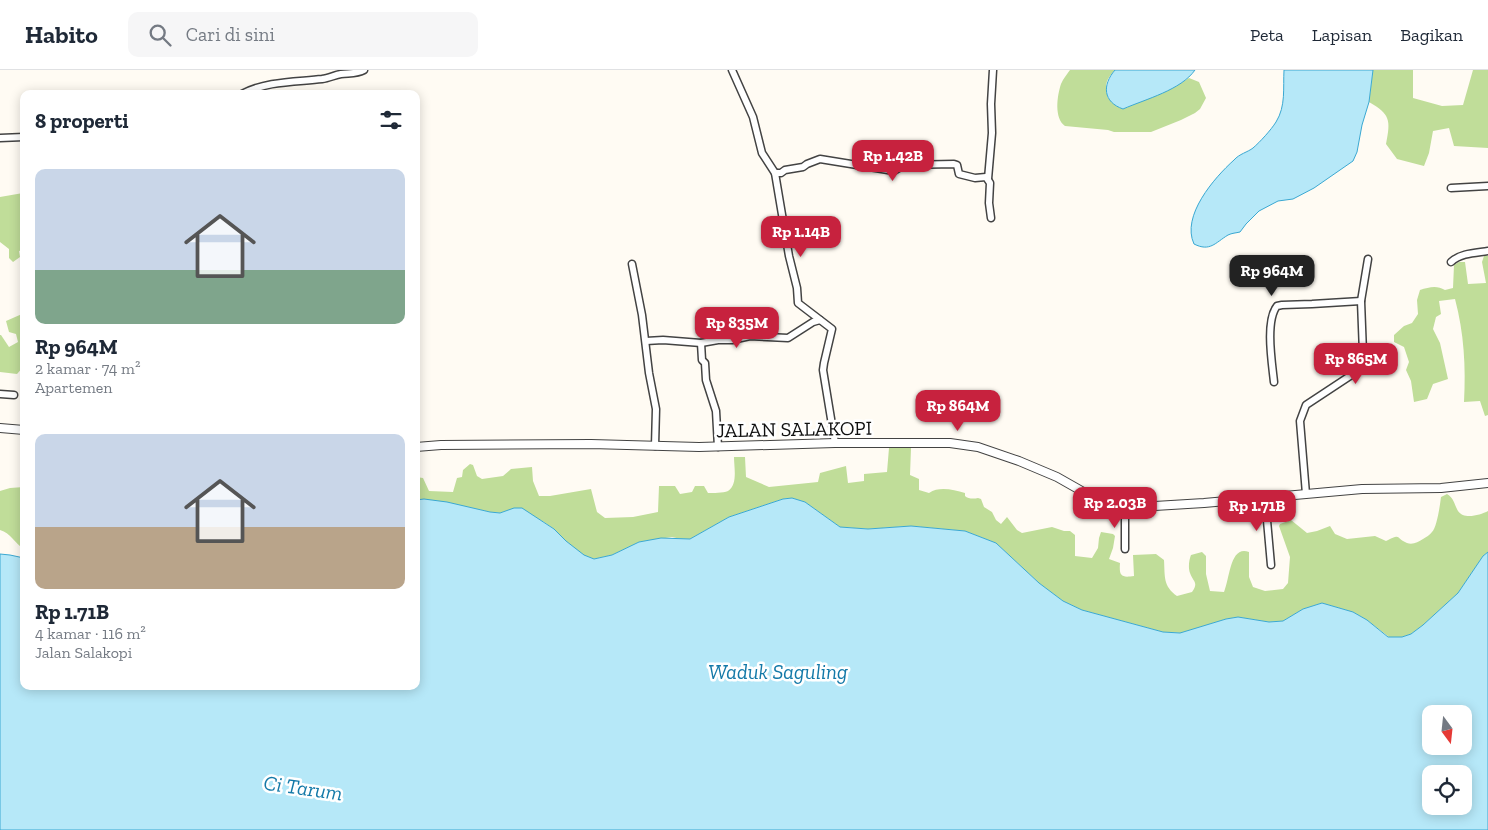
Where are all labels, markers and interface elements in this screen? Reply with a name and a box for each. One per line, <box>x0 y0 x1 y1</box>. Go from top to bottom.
search box <box>128 12 478 57</box>
text: Habito <box>25 20 98 49</box>
icon: search <box>146 21 174 49</box>
text: Cari di sini <box>186 23 275 46</box>
text: Peta <box>1250 24 1284 46</box>
text: Lapisan <box>1312 24 1372 46</box>
text: Bagikan <box>1400 24 1463 46</box>
icon: filters <box>377 106 405 134</box>
text: 8 properti <box>35 108 129 133</box>
pin: Rp 1.42B <box>841 140 945 182</box>
text: Rp 1.42B <box>863 146 923 165</box>
icon: home <box>175 201 265 291</box>
pin: Rp 1.14B <box>749 216 853 258</box>
text: Rp 1.14B <box>772 222 830 241</box>
pin: Rp 964M <box>1226 254 1318 297</box>
text: Rp 964M <box>1241 261 1304 280</box>
pin: Rp 835M <box>691 306 783 349</box>
text: Rp 835M <box>706 313 768 332</box>
text: Rp 964M <box>35 334 118 359</box>
pin: Rp 865M <box>1310 342 1402 385</box>
text: Rp 865M <box>1325 349 1387 368</box>
text: 2 kamar · 74 m² <box>35 359 140 378</box>
text: Apartemen <box>35 378 113 397</box>
pin: Rp 864M <box>912 390 1004 432</box>
text: Rp 864M <box>926 396 990 415</box>
street label: JALAN SALAKOPI <box>716 416 872 442</box>
icon: home <box>175 466 265 556</box>
pin: Rp 2.03B <box>1063 486 1167 529</box>
pin: Rp 1.71B <box>1205 490 1309 532</box>
text: Rp 2.03B <box>1084 493 1146 512</box>
text: Rp 1.71B <box>1229 496 1285 515</box>
text: Rp 1.71B <box>35 599 109 624</box>
text: 4 kamar · 116 m² <box>35 624 146 643</box>
text: Jalan Salakopi <box>35 643 132 662</box>
water label: Waduk Saguling <box>708 659 848 684</box>
north arrow <box>1422 705 1472 755</box>
map controls <box>1422 705 1472 815</box>
button: locate <box>1422 765 1472 815</box>
water label: Ci Tarum <box>262 770 344 805</box>

